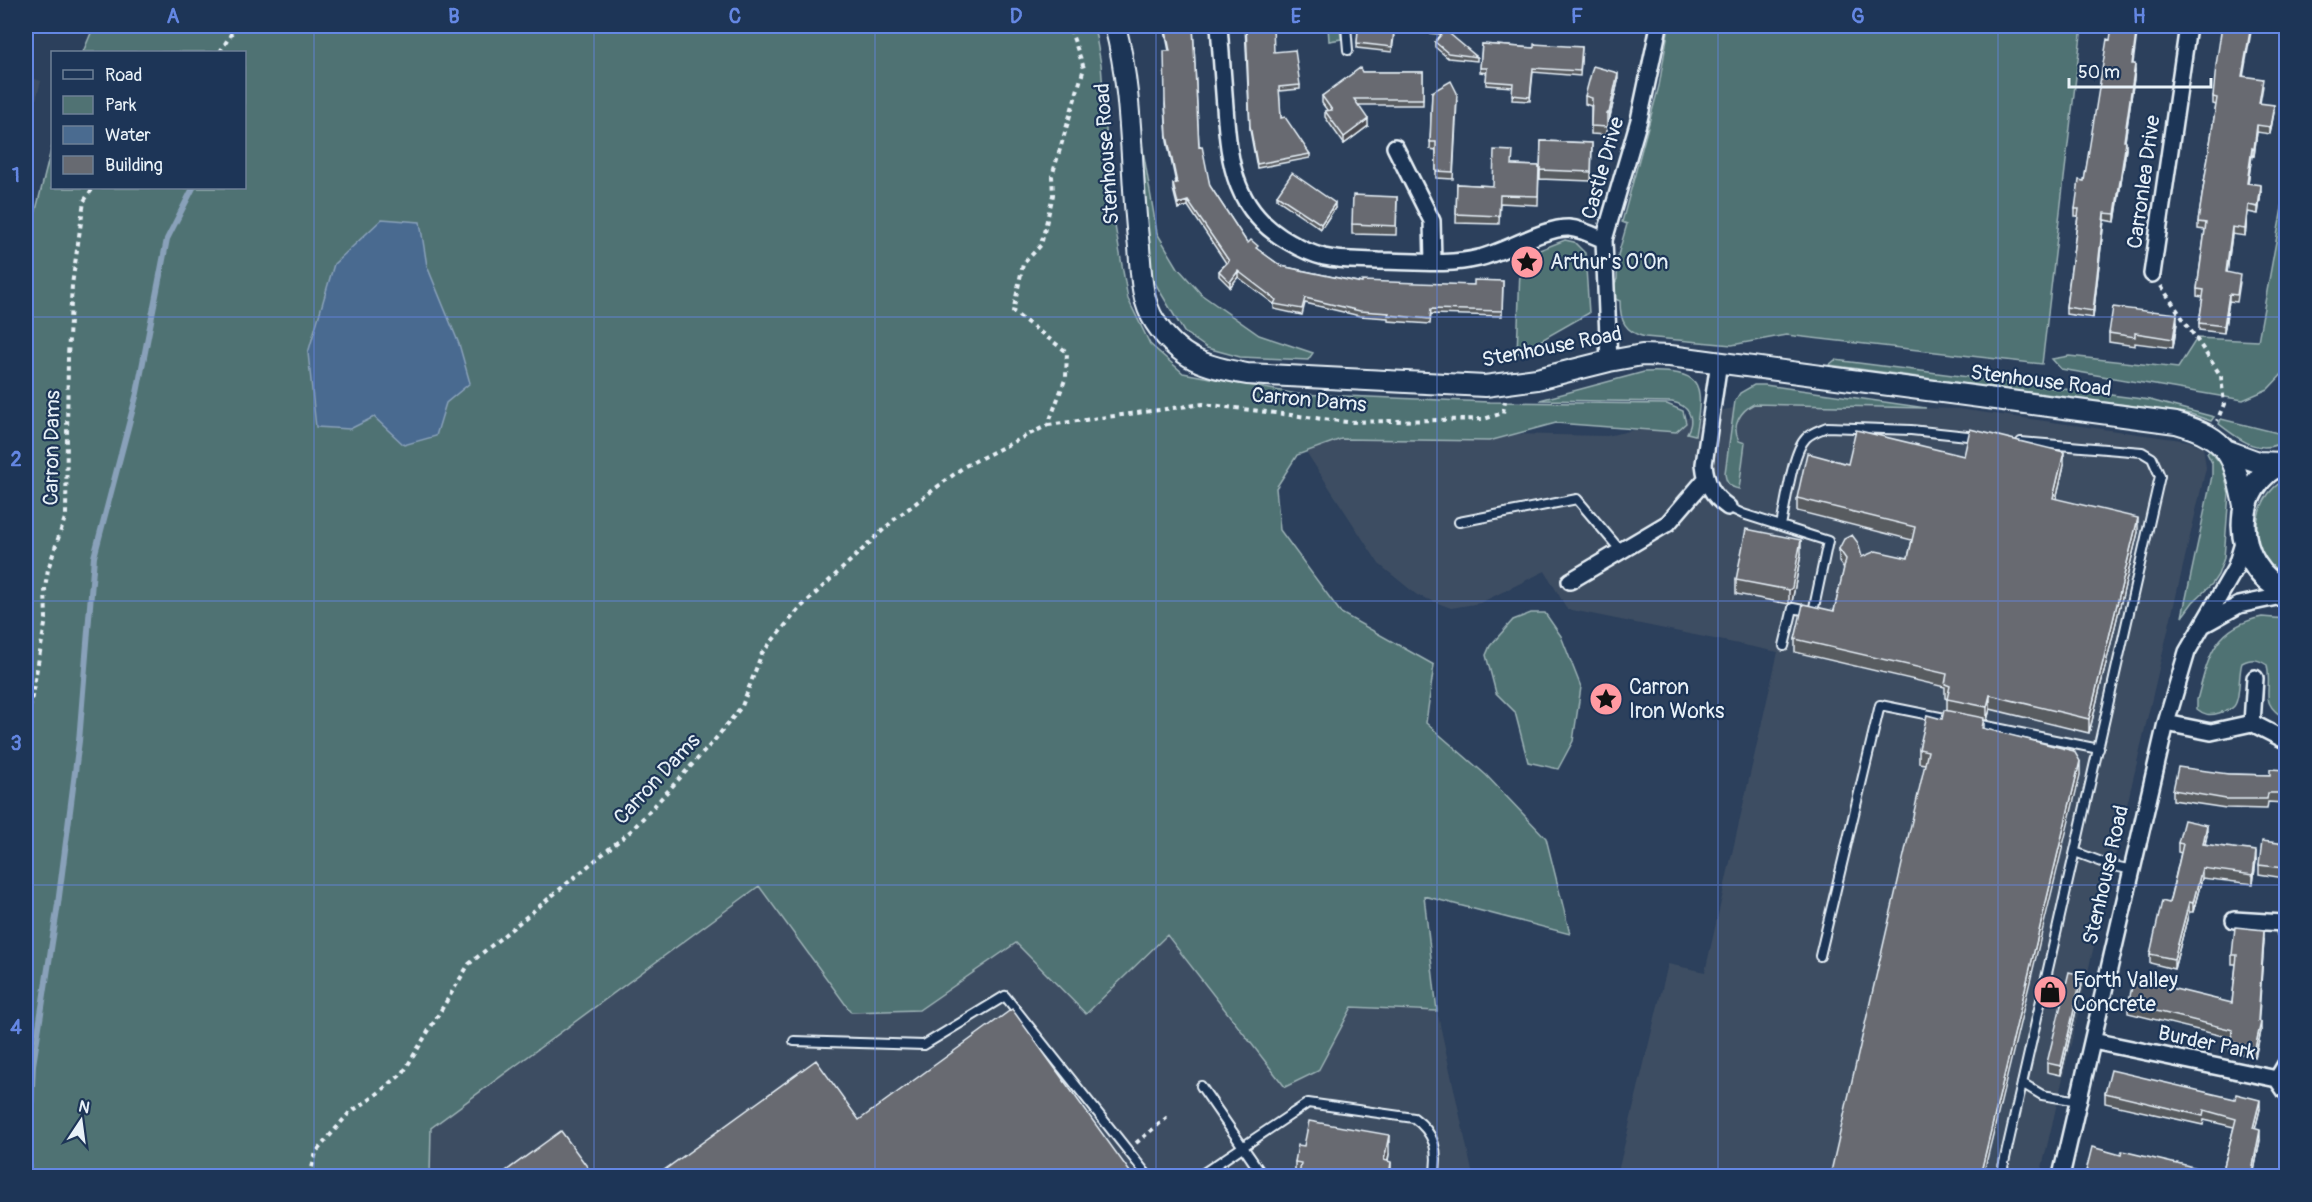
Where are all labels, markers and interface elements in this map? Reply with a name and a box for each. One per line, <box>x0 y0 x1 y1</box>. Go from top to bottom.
text: A <box>167 4 180 29</box>
text: B <box>448 4 460 29</box>
text: C <box>729 4 741 29</box>
text: D <box>1010 4 1023 29</box>
text: E <box>1291 4 1302 29</box>
text: F <box>1571 4 1583 29</box>
text: G <box>1851 4 1865 29</box>
text: H <box>2133 4 2146 29</box>
legend <box>51 51 246 189</box>
scale bar <box>2069 51 2212 89</box>
text: 50 m <box>2078 61 2120 84</box>
text: Road <box>105 64 142 87</box>
street label: Stenhouse Road <box>1089 82 1125 226</box>
text: Park <box>105 94 137 117</box>
street label: Castle Drive <box>1576 113 1631 222</box>
street label: Carronlea Drive <box>2121 113 2167 251</box>
text: Water <box>105 124 151 147</box>
text: Building <box>105 154 163 177</box>
text: 1 <box>12 163 20 188</box>
place icon: Arthur's O'On <box>1509 244 1545 280</box>
place label: Arthur's O'On <box>1550 249 1668 276</box>
street label: Stenhouse Road <box>1480 320 1624 374</box>
street label: Stenhouse Road <box>1969 359 2113 403</box>
street label: Carron Dams <box>1250 382 1368 419</box>
street label: Carron Dams <box>37 389 67 506</box>
text: 2 <box>10 447 22 472</box>
place label: Carron Iron Works <box>1629 674 1725 725</box>
place icon: Carron Iron Works <box>1588 681 1624 717</box>
street label: Carron Dams <box>608 727 707 830</box>
text: 3 <box>10 731 22 756</box>
street label: Stenhouse Road <box>2077 803 2135 947</box>
place label: Forth Valley Concrete <box>2073 967 2178 1018</box>
shop icon: Forth Valley Concrete <box>2032 974 2068 1010</box>
text: 4 <box>10 1015 22 1040</box>
street label: Burder Park <box>2156 1019 2259 1067</box>
north arrow <box>51 1091 111 1151</box>
text: N <box>77 1096 92 1118</box>

